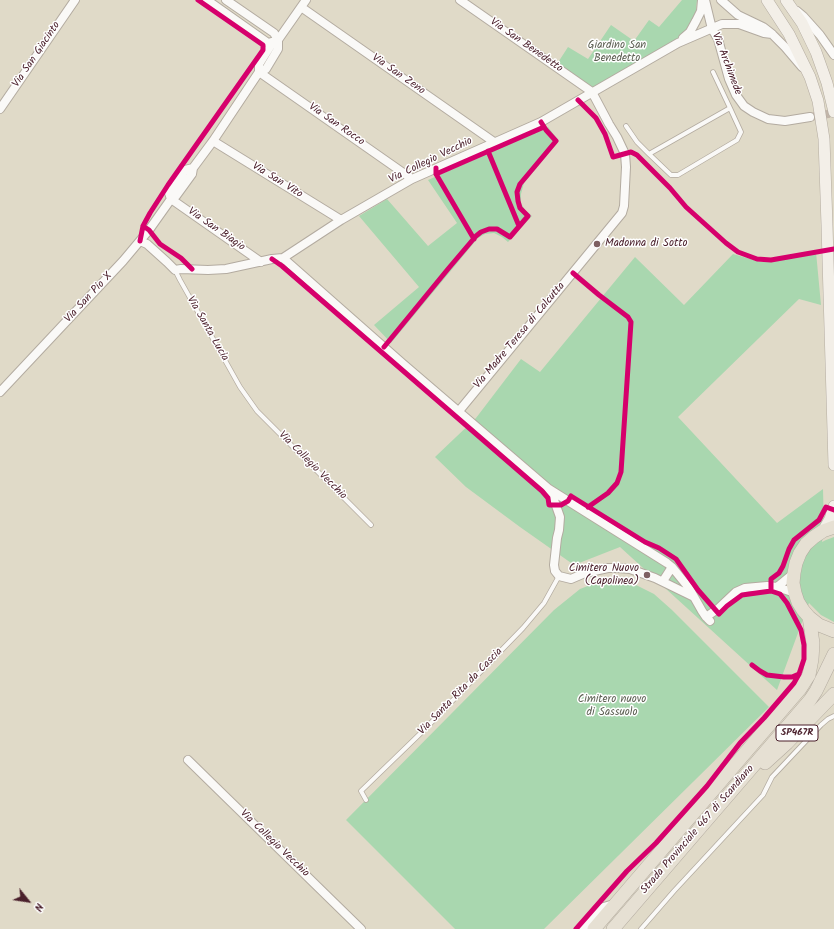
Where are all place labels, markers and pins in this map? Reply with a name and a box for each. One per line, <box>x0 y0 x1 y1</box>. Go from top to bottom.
place label: Madonna di Sotto <box>605 237 687 251</box>
marker: Madonna di Sotto <box>592 239 602 249</box>
place label: Cimitero Nuovo (Capolinea) <box>569 562 639 588</box>
marker: Cimitero Nuovo (Capolinea) <box>642 570 652 580</box>

